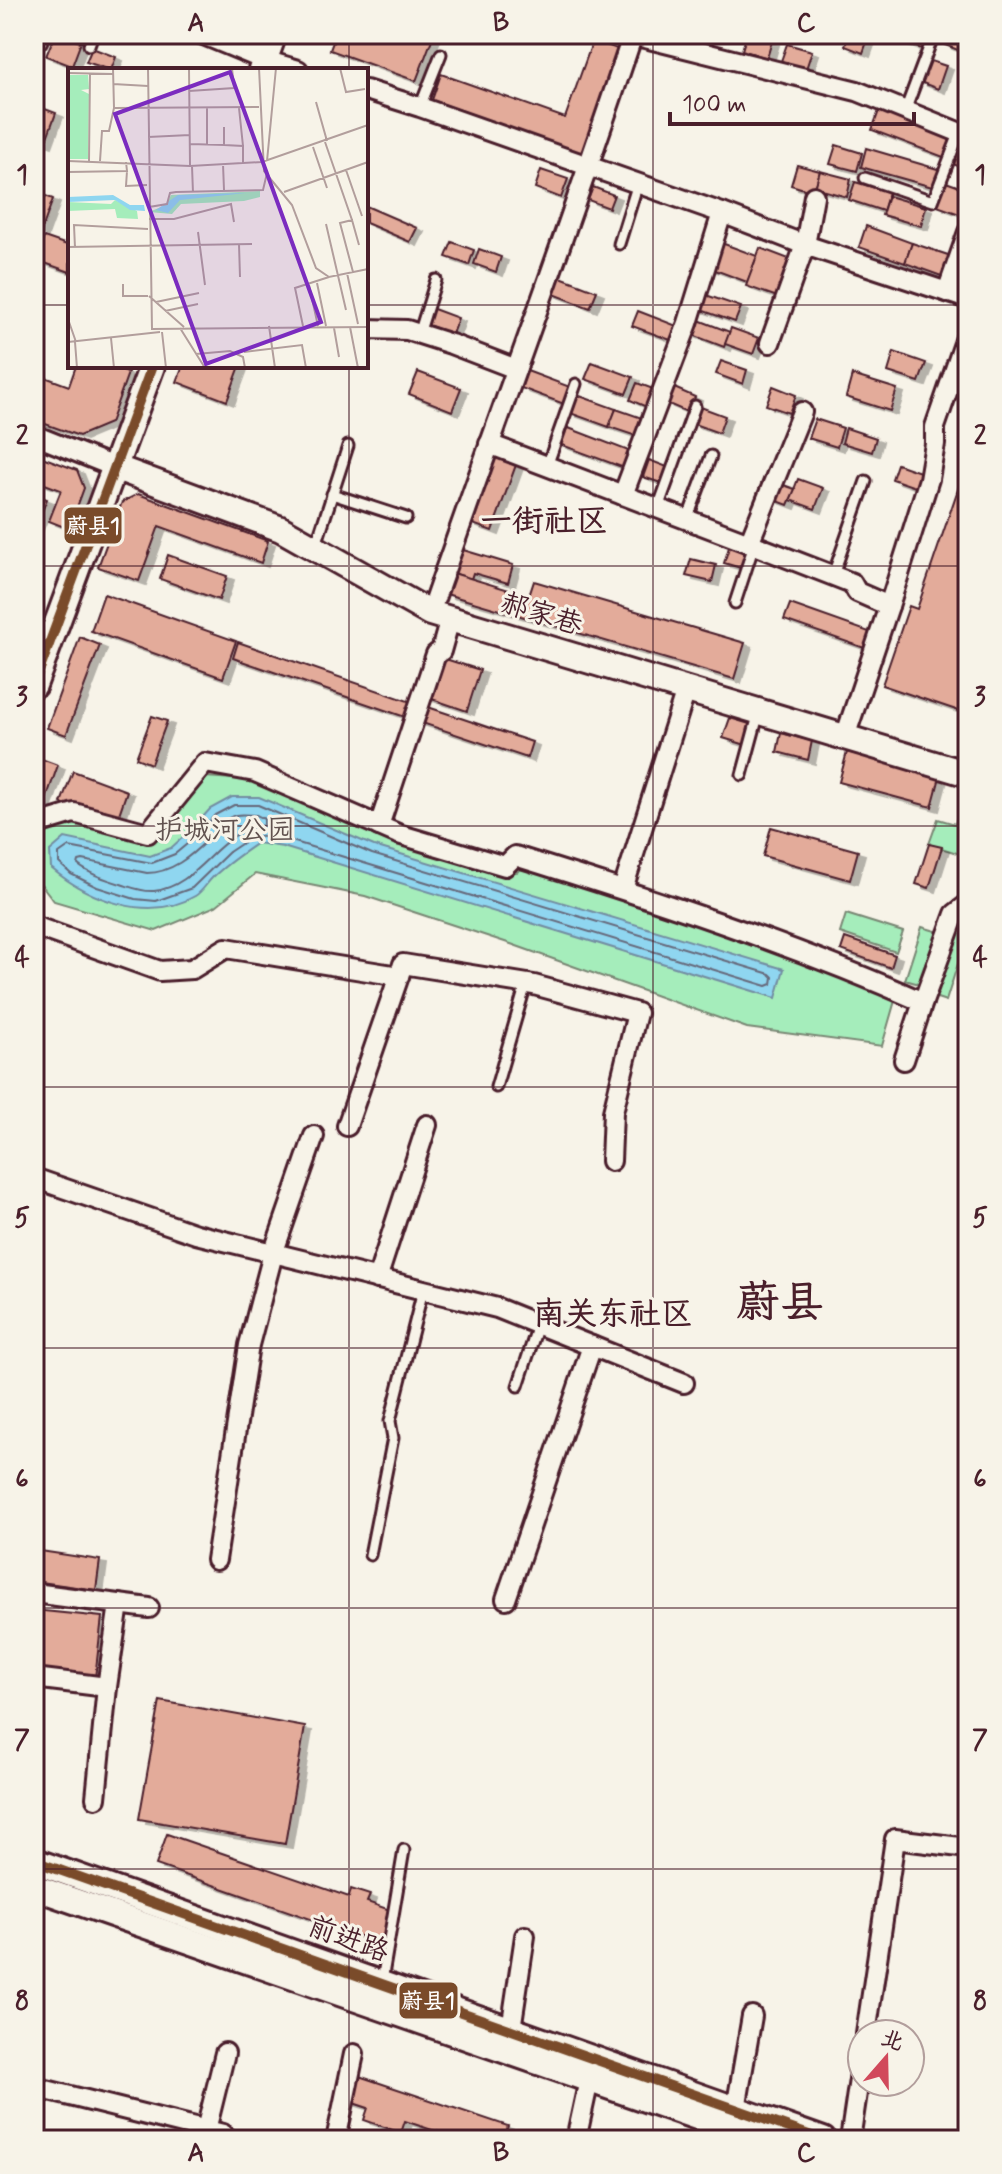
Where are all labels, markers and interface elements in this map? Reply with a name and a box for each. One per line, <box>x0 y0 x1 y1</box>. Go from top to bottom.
text: A <box>187 7 205 41</box>
text: B <box>493 7 509 41</box>
text: C <box>797 7 816 41</box>
inset map <box>68 68 368 368</box>
scale bar <box>670 76 914 126</box>
text: 100 m <box>682 90 746 121</box>
text: 1 <box>16 159 28 193</box>
text: 1 <box>974 159 986 193</box>
text: 2 <box>16 420 29 454</box>
text: 2 <box>974 420 987 454</box>
district label: 一街社区 <box>480 501 608 543</box>
line badge: 蔚县1 <box>63 506 123 545</box>
text: 蔚县1 <box>66 513 120 541</box>
street label: 郝家巷 <box>495 585 588 645</box>
text: 3 <box>16 681 28 715</box>
text: 3 <box>974 681 986 715</box>
park label: 护城河公园 <box>155 813 295 850</box>
text: 4 <box>14 942 30 976</box>
text: 4 <box>972 942 988 976</box>
text: 5 <box>14 1202 30 1236</box>
text: 5 <box>972 1202 988 1236</box>
district label: 蔚县 <box>736 1275 824 1333</box>
district label: 南关东社区 <box>533 1294 693 1336</box>
text: 6 <box>15 1463 29 1497</box>
text: 6 <box>973 1463 987 1497</box>
text: 7 <box>14 1724 30 1758</box>
text: 7 <box>972 1724 988 1758</box>
street label: 前进路 <box>302 1908 394 1972</box>
line badge: 蔚县1 <box>398 1981 459 2020</box>
text: 8 <box>15 1985 29 2019</box>
text: 8 <box>973 1985 987 2019</box>
text: 蔚县1 <box>401 1988 455 2016</box>
north arrow <box>846 2018 926 2098</box>
text: 北 <box>877 2024 907 2058</box>
text: A <box>187 2137 205 2171</box>
text: B <box>493 2137 509 2171</box>
text: C <box>797 2137 816 2171</box>

